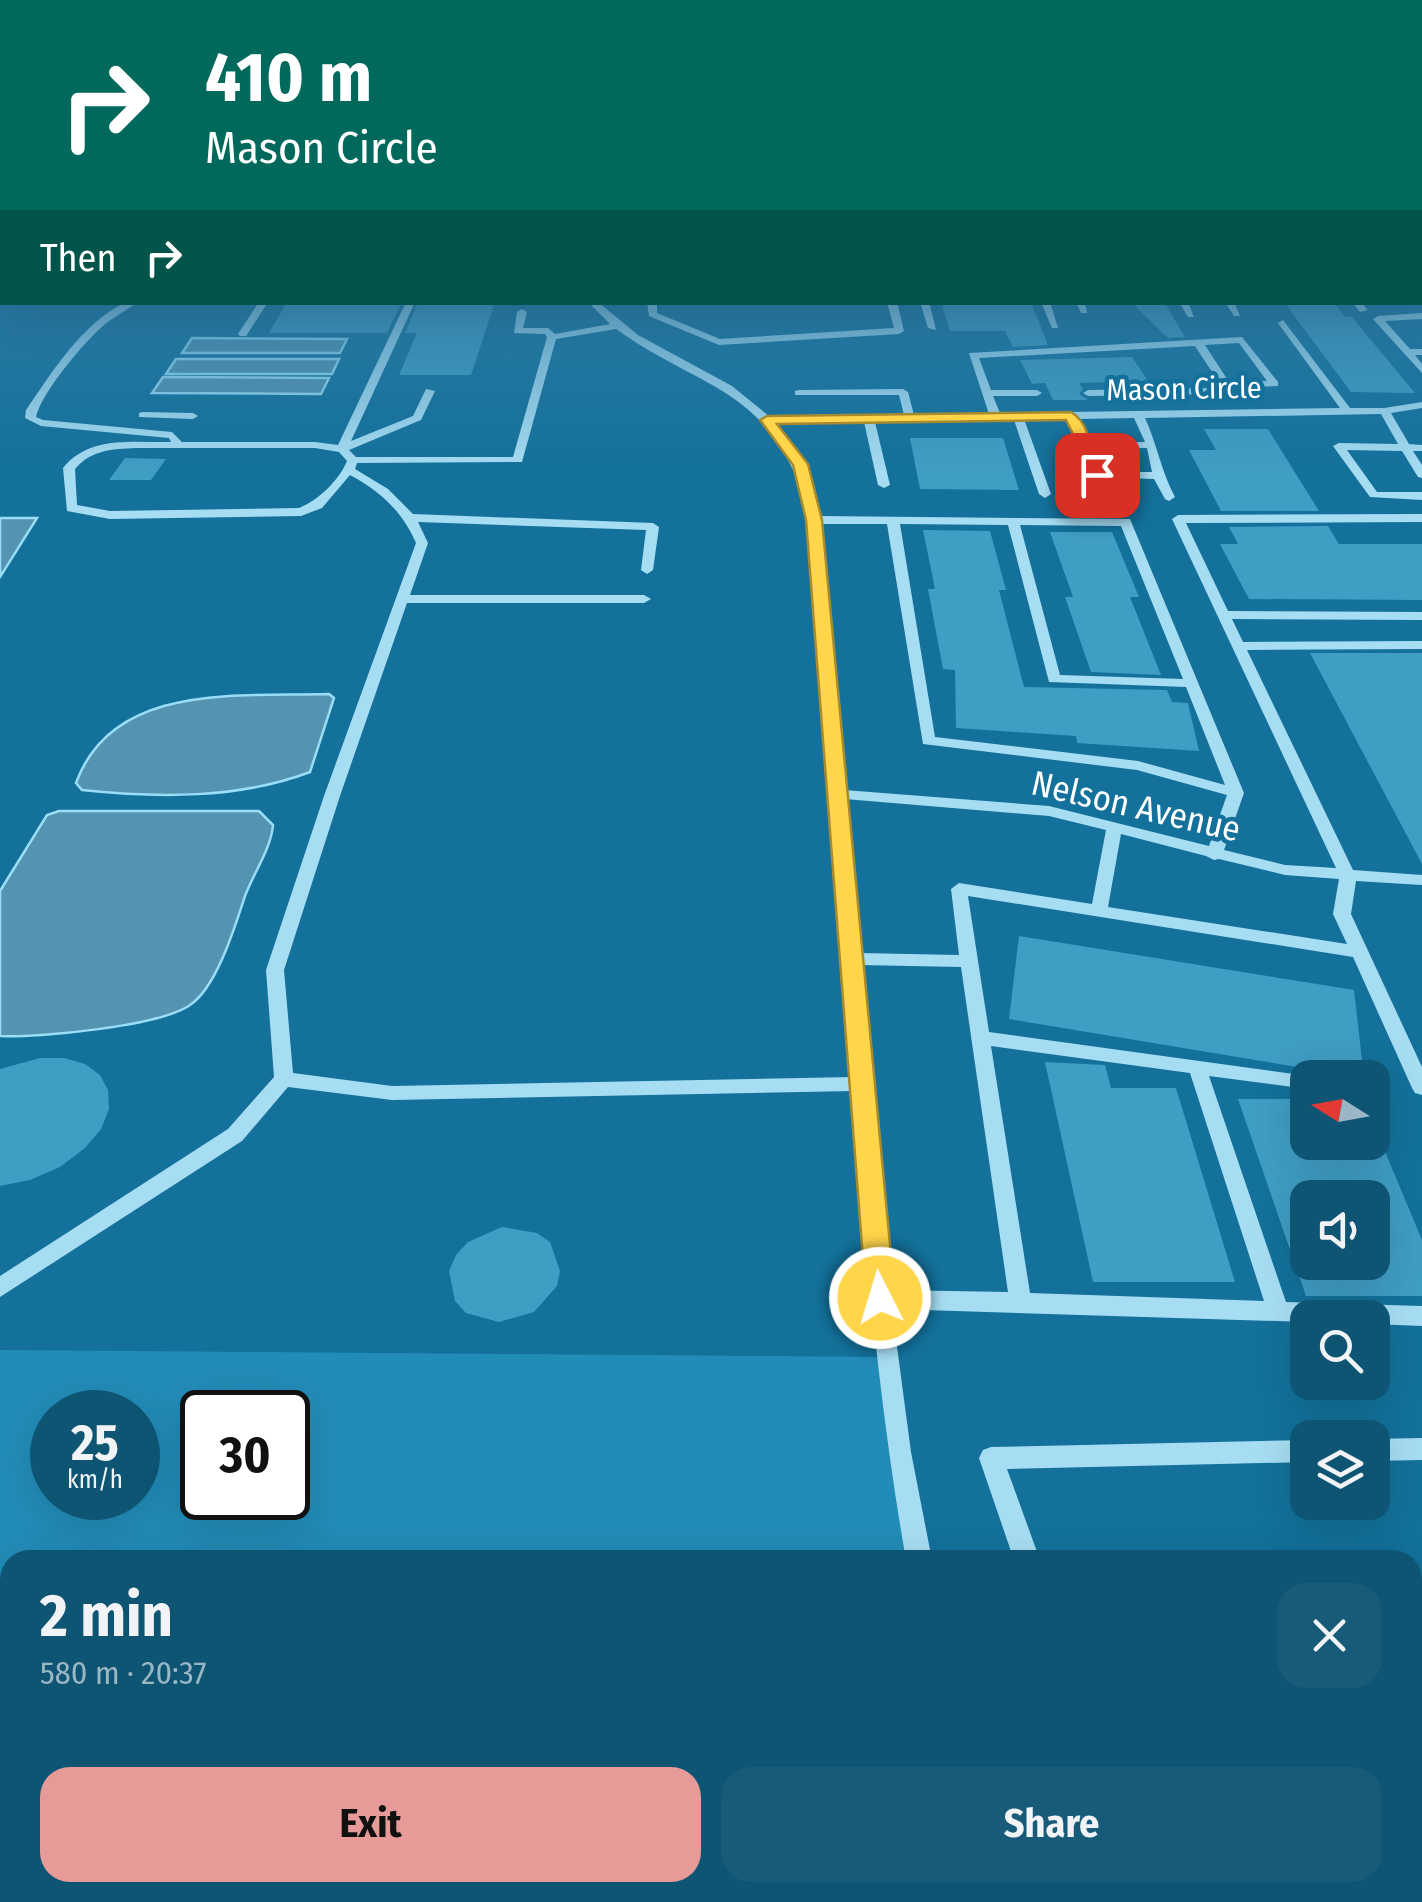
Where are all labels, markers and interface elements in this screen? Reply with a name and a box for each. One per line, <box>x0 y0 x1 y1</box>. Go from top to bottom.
text: 410 m <box>205 36 372 120</box>
icon: right <box>40 40 170 170</box>
text: Mason Circle <box>205 121 438 175</box>
icon: right <box>136 230 191 285</box>
text: Then <box>40 235 116 281</box>
street label: Mason Circle <box>1106 370 1262 408</box>
pin <box>1055 433 1140 518</box>
icon: arrive <box>1070 448 1125 503</box>
street label: Nelson Avenue <box>1028 762 1244 850</box>
north arrow <box>1290 1060 1390 1160</box>
map controls <box>1290 1060 1390 1520</box>
button: sound <box>1290 1180 1390 1280</box>
position arrow <box>828 1246 932 1350</box>
button: search <box>1290 1300 1390 1400</box>
speed limit sign: 30 <box>180 1390 310 1520</box>
text: 25 <box>71 1413 119 1473</box>
button: layers <box>1290 1420 1390 1520</box>
text: km/h <box>67 1465 123 1495</box>
text: 2 min <box>40 1580 173 1652</box>
button: close <box>1277 1583 1382 1688</box>
text: 580 m · 20:37 <box>40 1654 206 1692</box>
button: Exit <box>40 1767 701 1882</box>
button: Share <box>721 1767 1382 1882</box>

